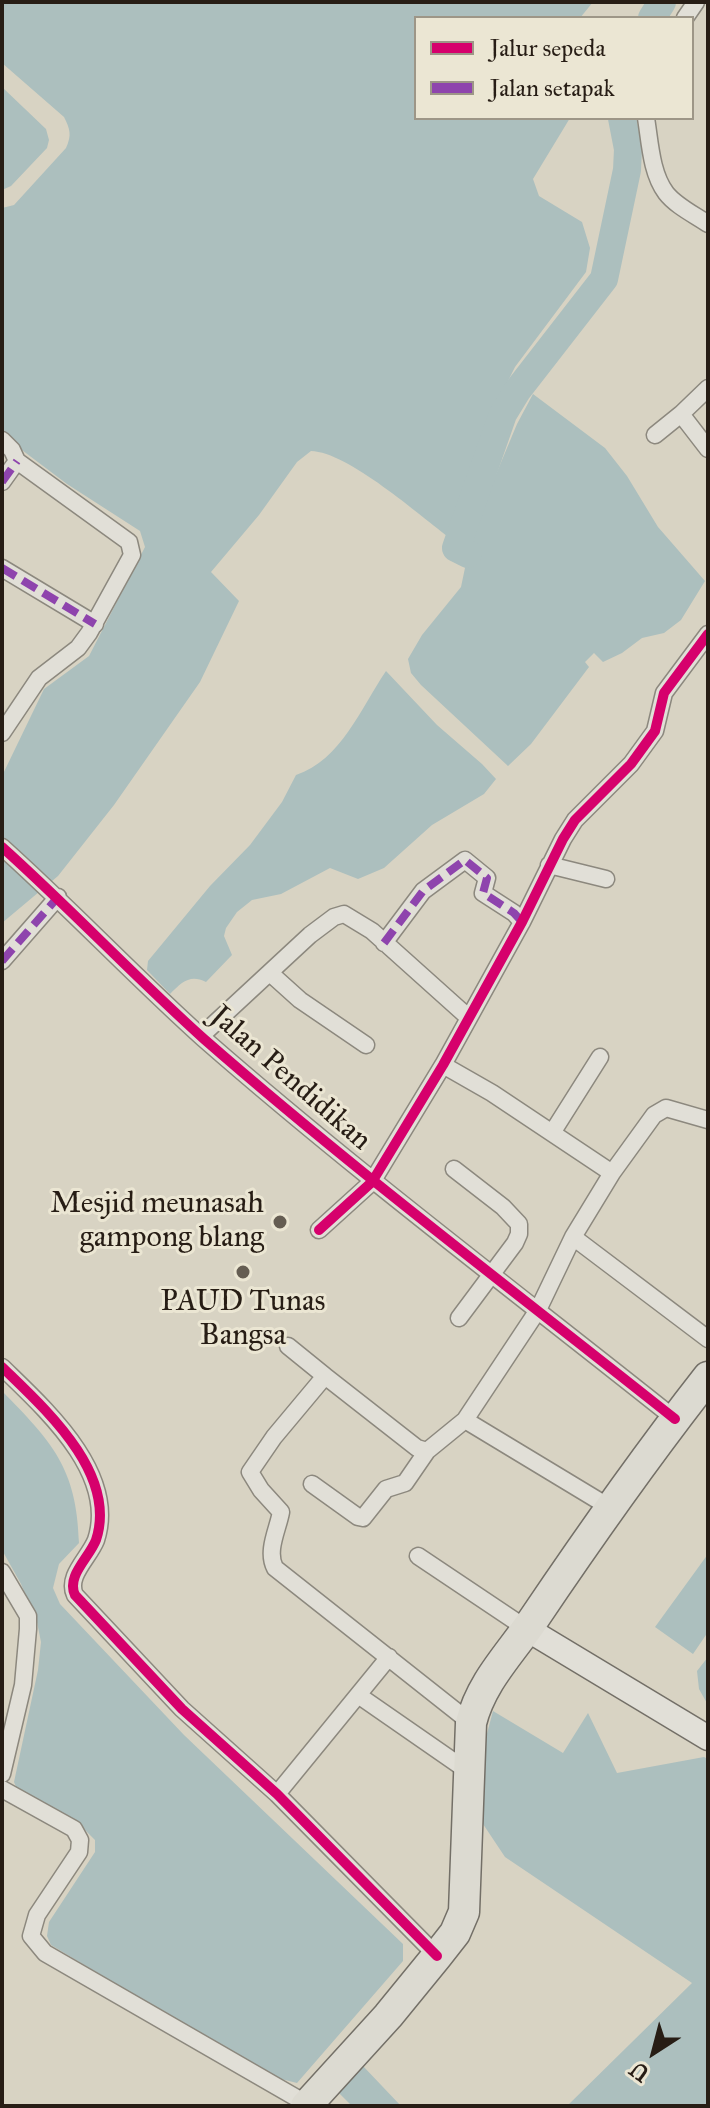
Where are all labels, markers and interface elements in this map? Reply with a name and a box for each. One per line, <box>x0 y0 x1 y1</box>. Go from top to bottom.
legend <box>414 16 694 120</box>
text: Jalur sepeda <box>490 33 606 63</box>
text: Jalan setapak <box>490 73 615 103</box>
street label: Jalan Pendidikan <box>202 999 378 1159</box>
place label: Mesjid meunasah gampong blang <box>50 1187 264 1258</box>
marker: Mesjid meunasah gampong blang <box>271 1213 289 1231</box>
marker: PAUD Tunas Bangsa <box>234 1263 252 1281</box>
place label: PAUD Tunas Bangsa <box>160 1285 326 1356</box>
north arrow <box>614 2012 694 2092</box>
text: U <box>625 2056 655 2088</box>

